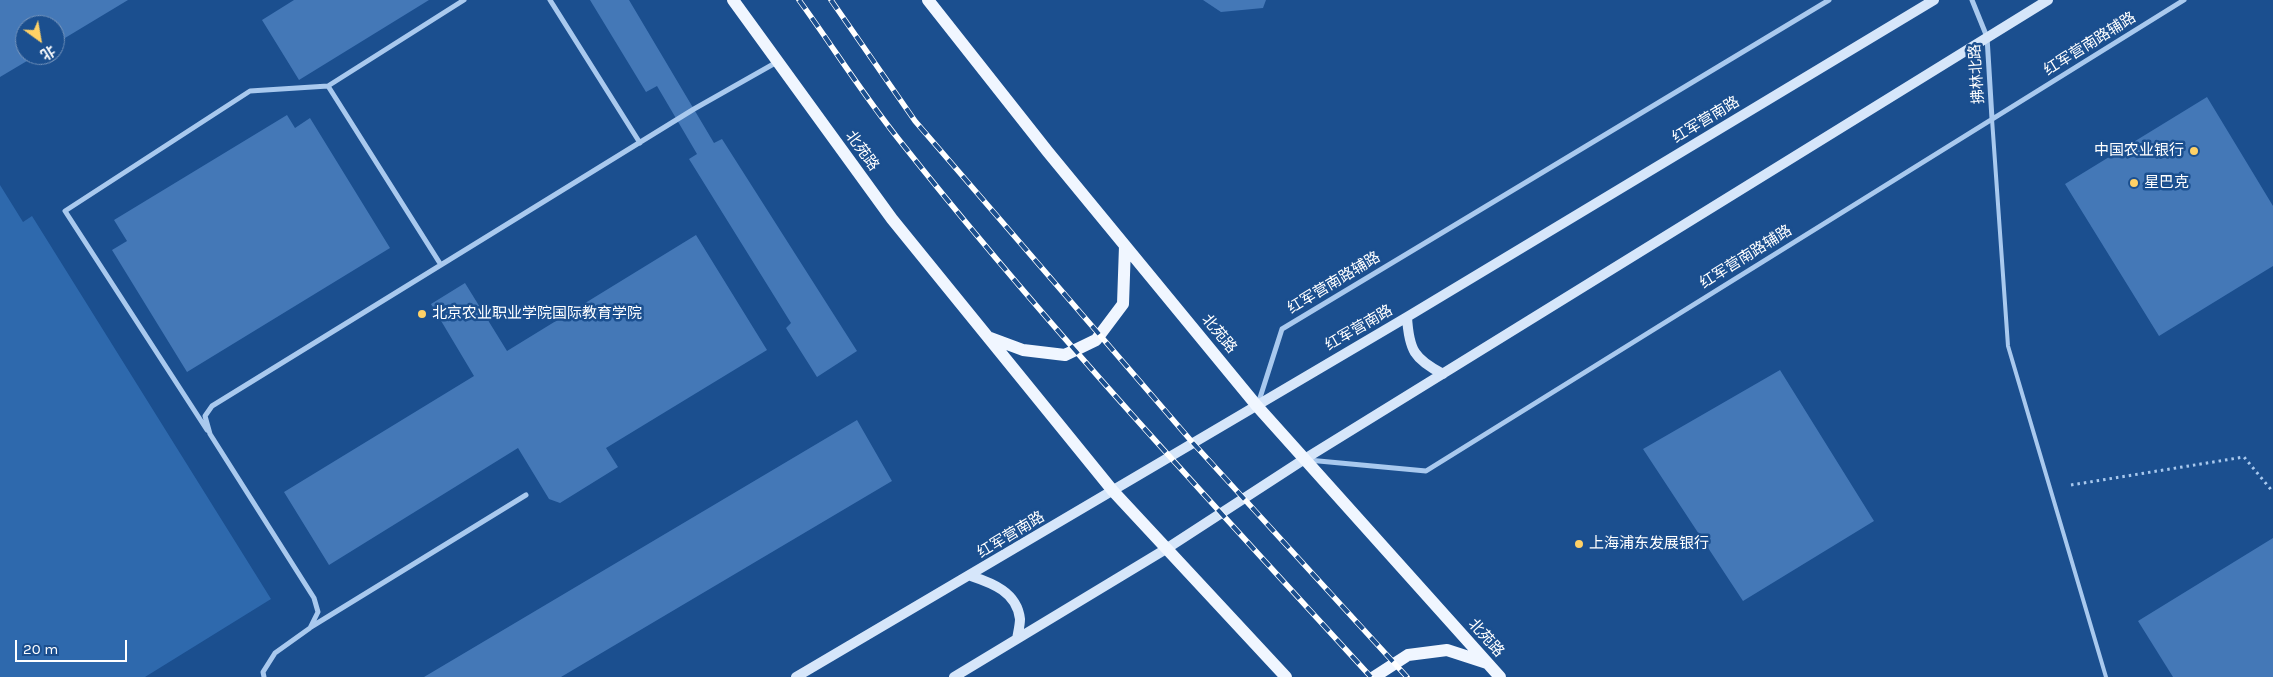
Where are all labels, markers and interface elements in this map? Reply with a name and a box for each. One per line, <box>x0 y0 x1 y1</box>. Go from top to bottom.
street label: 红军营南路辅路 <box>2041 9 2139 79</box>
north arrow <box>15 15 65 65</box>
text: 北 <box>37 41 58 63</box>
street label: 拂林北路 <box>1966 43 1988 105</box>
street label: 红军营南路 <box>1669 93 1743 147</box>
street label: 北苑路 <box>841 128 883 174</box>
place label: 中国农业银行 <box>2094 142 2184 160</box>
marker: 中国农业银行 <box>2188 145 2200 157</box>
place label: 星巴克 <box>2144 174 2189 192</box>
marker: 星巴克 <box>2128 177 2140 189</box>
street label: 红军营南路辅路 <box>1697 222 1795 292</box>
street label: 红军营南路辅路 <box>1284 248 1384 318</box>
street label: 红军营南路 <box>1322 301 1396 355</box>
place label: 北京农业职业学院国际教育学院 <box>432 305 642 323</box>
marker: 北京农业职业学院国际教育学院 <box>416 308 428 320</box>
street label: 北苑路 <box>1198 311 1240 357</box>
street label: 红军营南路 <box>974 508 1048 562</box>
place label: 上海浦东发展银行 <box>1589 535 1709 553</box>
marker: 上海浦东发展银行 <box>1573 538 1585 550</box>
street label: 北苑路 <box>1464 615 1508 661</box>
scale bar <box>18 630 130 662</box>
text: 20 m <box>23 640 58 658</box>

